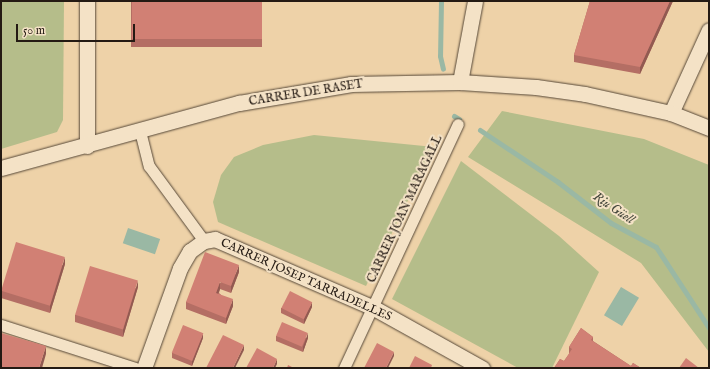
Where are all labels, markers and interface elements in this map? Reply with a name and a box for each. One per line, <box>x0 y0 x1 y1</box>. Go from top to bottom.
scale bar <box>18 16 137 42</box>
text: 50 m <box>23 23 45 38</box>
street label: CARRER DE RASET <box>248 77 364 109</box>
street label: CARRER JOAN MARAGALL <box>364 133 446 285</box>
water label: Riu Güell <box>589 190 637 228</box>
street label: CARRER JOSEP TARRADELLES <box>218 236 394 324</box>

